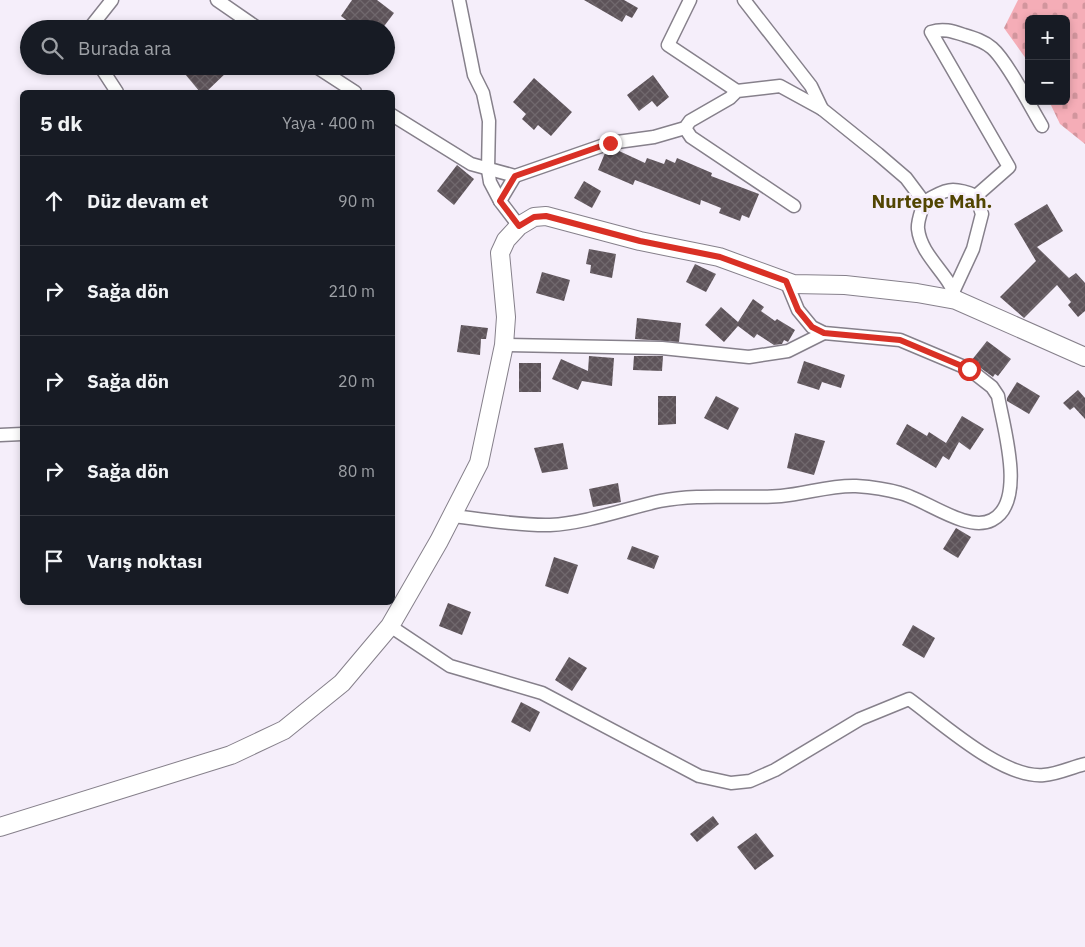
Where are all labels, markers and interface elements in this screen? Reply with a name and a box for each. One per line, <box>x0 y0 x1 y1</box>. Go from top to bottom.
map controls <box>1025 15 1070 105</box>
button: + <box>1025 15 1070 60</box>
search box <box>20 20 395 75</box>
icon: search <box>38 34 66 62</box>
text: Burada ara <box>78 36 171 60</box>
button: − <box>1025 60 1070 105</box>
text: 5 dk <box>40 109 82 137</box>
text: Yaya · 400 m <box>282 113 375 133</box>
route end <box>599 132 622 155</box>
icon: ahead <box>40 187 68 215</box>
text: Düz devam et <box>87 189 208 213</box>
district label: Nurtepe Mah. <box>871 189 993 213</box>
text: 90 m <box>338 191 375 211</box>
icon: right <box>40 277 68 305</box>
text: Sağa dön <box>87 279 169 303</box>
text: 210 m <box>328 281 375 301</box>
route start <box>958 358 981 381</box>
icon: right <box>40 367 68 395</box>
text: Sağa dön <box>87 369 169 393</box>
text: 20 m <box>338 371 375 391</box>
icon: right <box>40 457 68 485</box>
text: Sağa dön <box>87 459 169 483</box>
text: 80 m <box>338 461 375 481</box>
icon: arrive <box>40 547 68 575</box>
text: Varış noktası <box>87 549 202 573</box>

